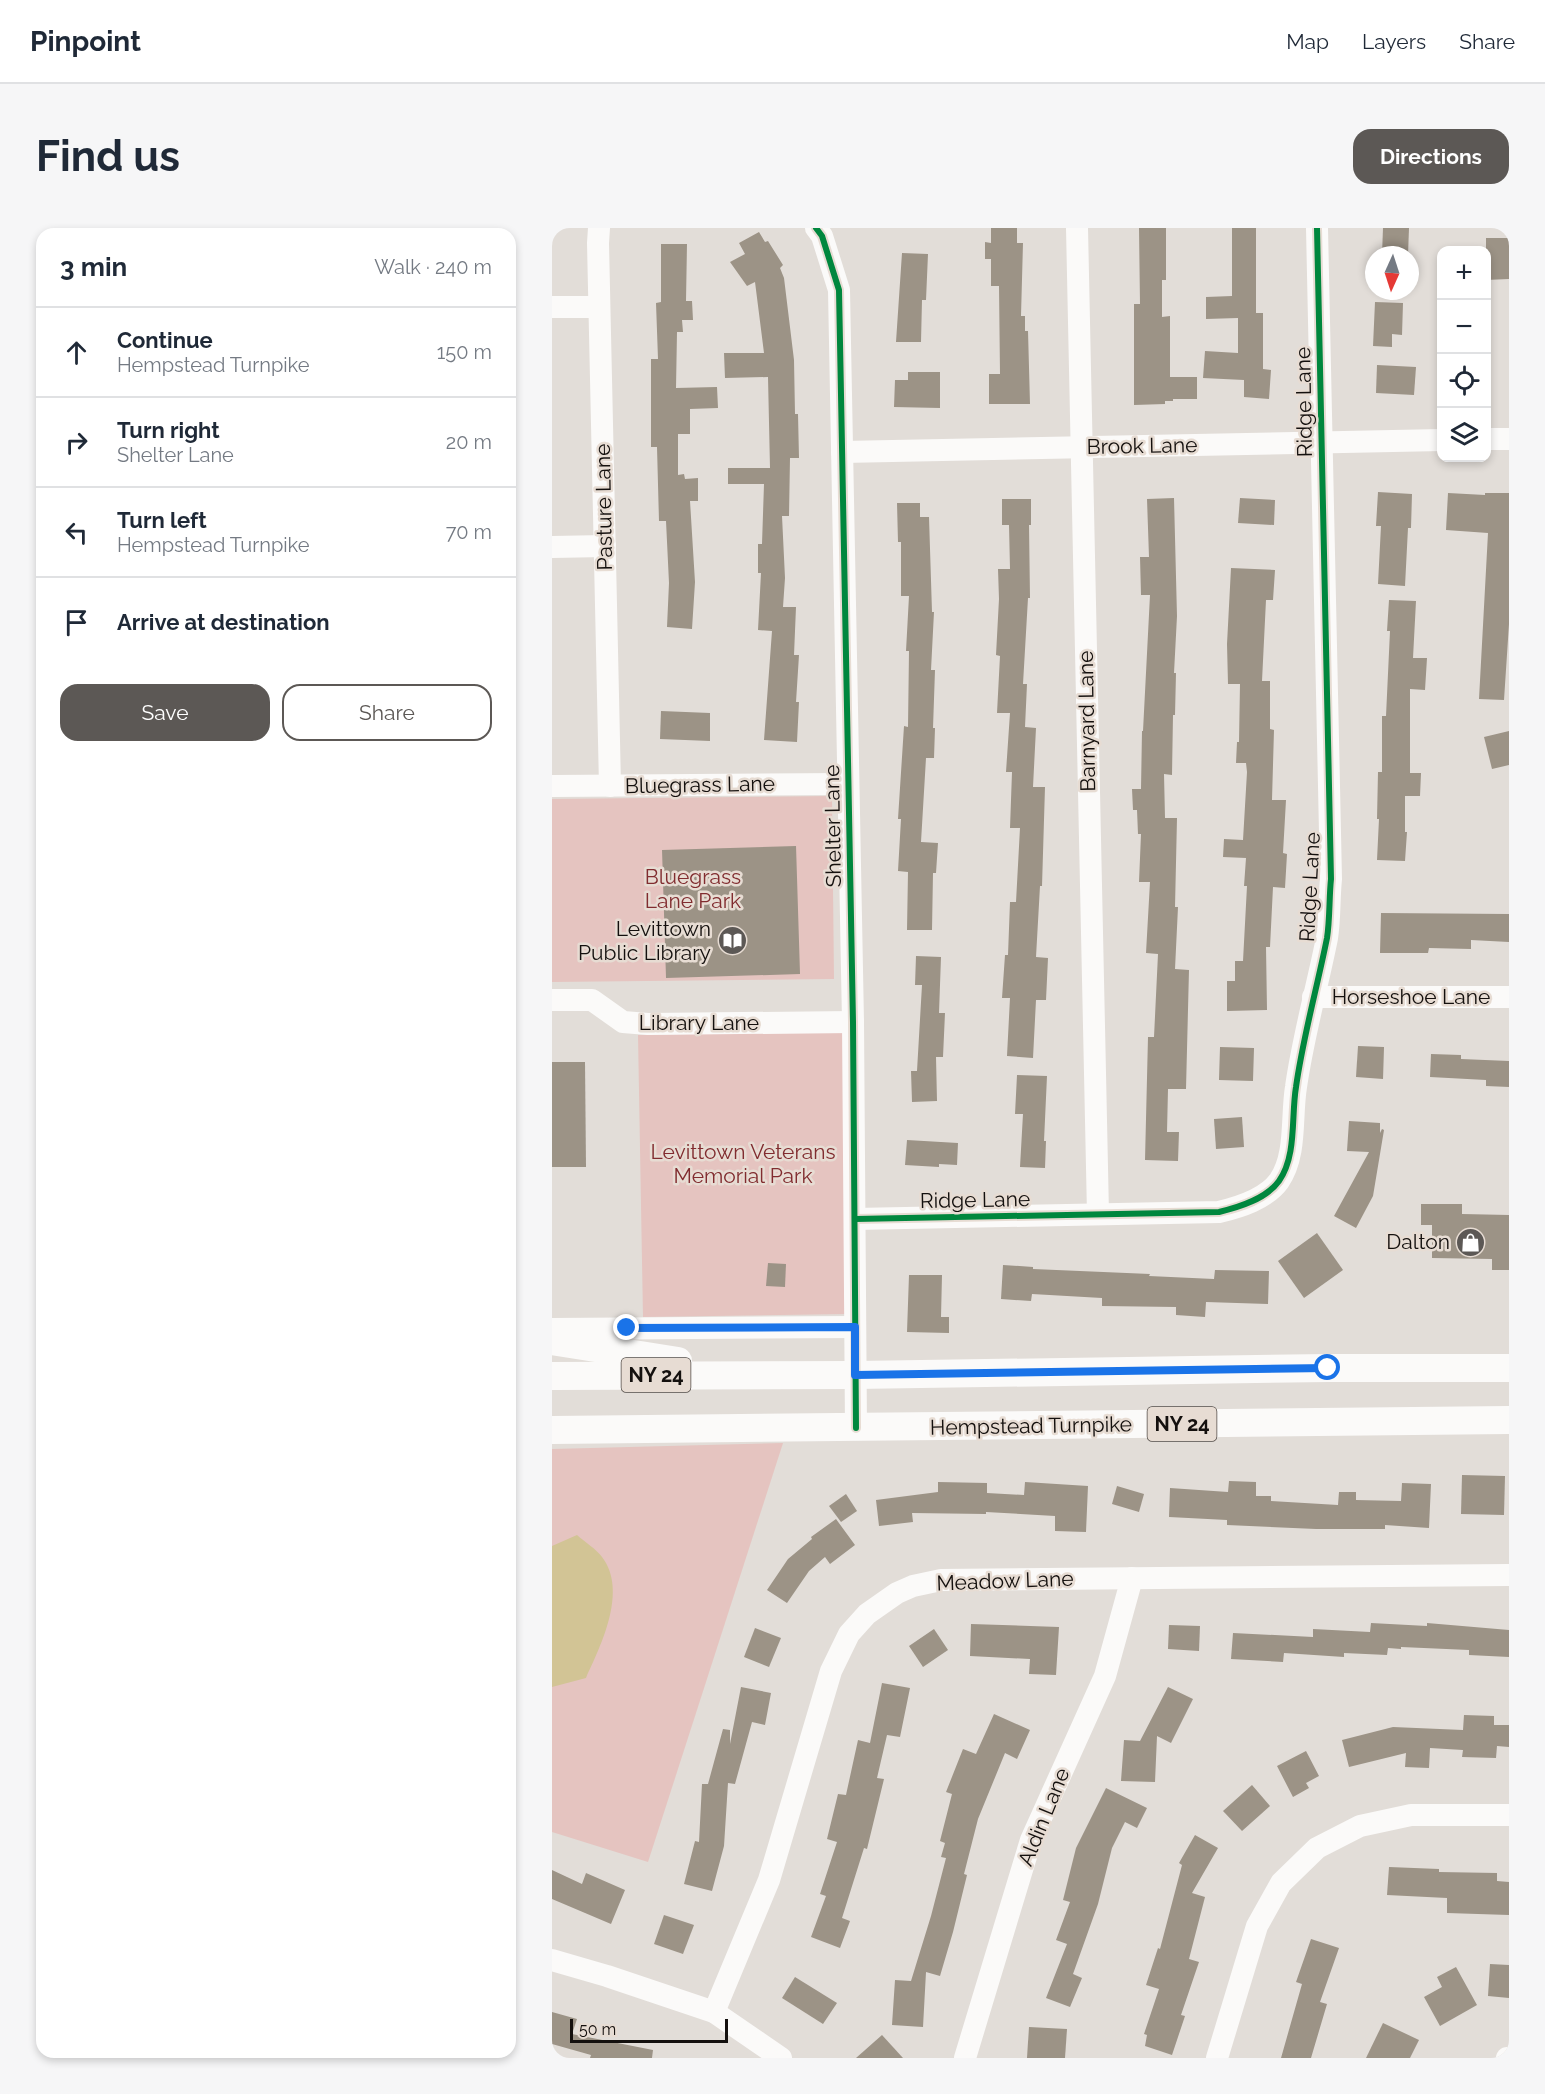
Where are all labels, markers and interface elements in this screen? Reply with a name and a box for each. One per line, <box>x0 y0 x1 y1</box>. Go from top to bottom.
text: Pinpoint <box>30 25 141 58</box>
text: Map <box>1286 29 1329 54</box>
text: Layers <box>1362 29 1426 54</box>
text: Share <box>1459 29 1515 54</box>
button: Directions <box>1353 129 1509 184</box>
text: Find us <box>36 132 180 181</box>
north arrow <box>1365 246 1419 300</box>
map controls <box>1437 246 1491 462</box>
button: + <box>1437 246 1491 300</box>
text: 3 min <box>60 252 127 282</box>
text: Walk · 240 m <box>374 255 492 279</box>
button: − <box>1437 300 1491 354</box>
text: Continue <box>117 327 213 353</box>
icon: ahead <box>60 336 93 369</box>
text: 150 m <box>437 340 492 364</box>
street label: Ridge Lane <box>1290 347 1317 457</box>
text: Hempstead Turnpike <box>117 353 309 377</box>
button: locate <box>1437 354 1491 408</box>
button: layers <box>1437 408 1491 462</box>
text: Turn right <box>117 417 220 443</box>
icon: right <box>60 426 93 459</box>
text: 20 m <box>446 430 492 454</box>
street label: Brook Lane <box>1086 432 1198 459</box>
text: Shelter Lane <box>117 443 234 467</box>
street label: Pasture Lane <box>590 443 617 571</box>
text: Turn left <box>117 507 207 533</box>
icon: left <box>60 516 93 549</box>
text: 70 m <box>446 520 492 544</box>
text: Hempstead Turnpike <box>117 533 309 557</box>
icon: arrive <box>60 606 93 639</box>
text: Arrive at destination <box>117 609 330 635</box>
street label: Barnyard Lane <box>1073 650 1100 792</box>
button: Save <box>60 684 270 741</box>
button: Share <box>282 684 492 741</box>
street label: Shelter Lane <box>819 764 846 888</box>
street label: Bluegrass Lane <box>625 771 775 798</box>
street label: Ridge Lane <box>1294 831 1325 943</box>
park label: Bluegrass Lane Park <box>645 864 741 913</box>
place label: Levittown Public Library <box>578 916 711 965</box>
library icon: Levittown Public Library <box>716 925 748 957</box>
street label: Horseshoe Lane <box>1332 984 1490 1009</box>
street label: Library Lane <box>639 1010 759 1035</box>
park label: Levittown Veterans Memorial Park <box>650 1139 836 1188</box>
street label: Ridge Lane <box>920 1186 1030 1213</box>
shop icon: Dalton <box>1455 1226 1487 1258</box>
place label: Dalton <box>1386 1229 1450 1254</box>
route end <box>613 1314 639 1340</box>
route start <box>1314 1354 1340 1380</box>
road number: NY 24 <box>622 1358 690 1392</box>
road number: NY 24 <box>1148 1407 1216 1441</box>
street label: Hempstead Turnpike <box>930 1411 1132 1440</box>
street label: Meadow Lane <box>936 1566 1074 1595</box>
street label: Aldin Lane <box>1013 1764 1074 1869</box>
scale bar <box>570 2016 728 2044</box>
text: 50 m <box>579 2020 616 2039</box>

